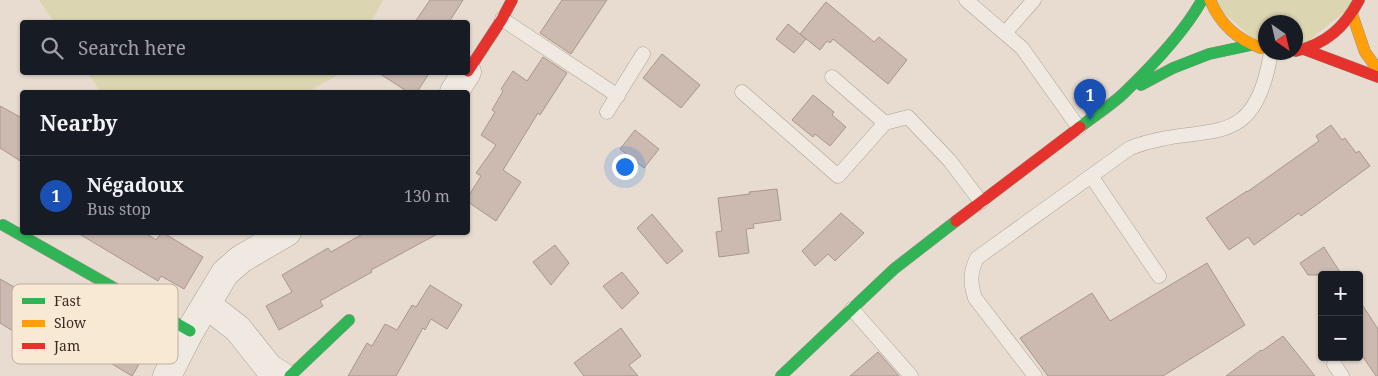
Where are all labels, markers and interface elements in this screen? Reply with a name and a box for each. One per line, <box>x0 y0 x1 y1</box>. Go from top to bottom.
north arrow <box>1258 15 1303 60</box>
search box <box>20 20 470 75</box>
icon: search <box>38 34 66 62</box>
text: Search here <box>78 35 186 61</box>
pin: 1 <box>1074 79 1106 120</box>
text: Nearby <box>40 109 118 137</box>
your location <box>612 154 638 180</box>
text: Négadoux <box>87 172 184 198</box>
text: 1 <box>51 185 61 207</box>
text: 130 m <box>404 185 450 207</box>
text: Bus stop <box>87 198 151 220</box>
map controls <box>1318 271 1363 361</box>
button: + <box>1318 271 1363 316</box>
legend <box>12 284 178 364</box>
text: Fast <box>54 291 81 310</box>
text: Slow <box>54 313 87 332</box>
button: − <box>1318 316 1363 361</box>
text: Jam <box>53 336 80 355</box>

